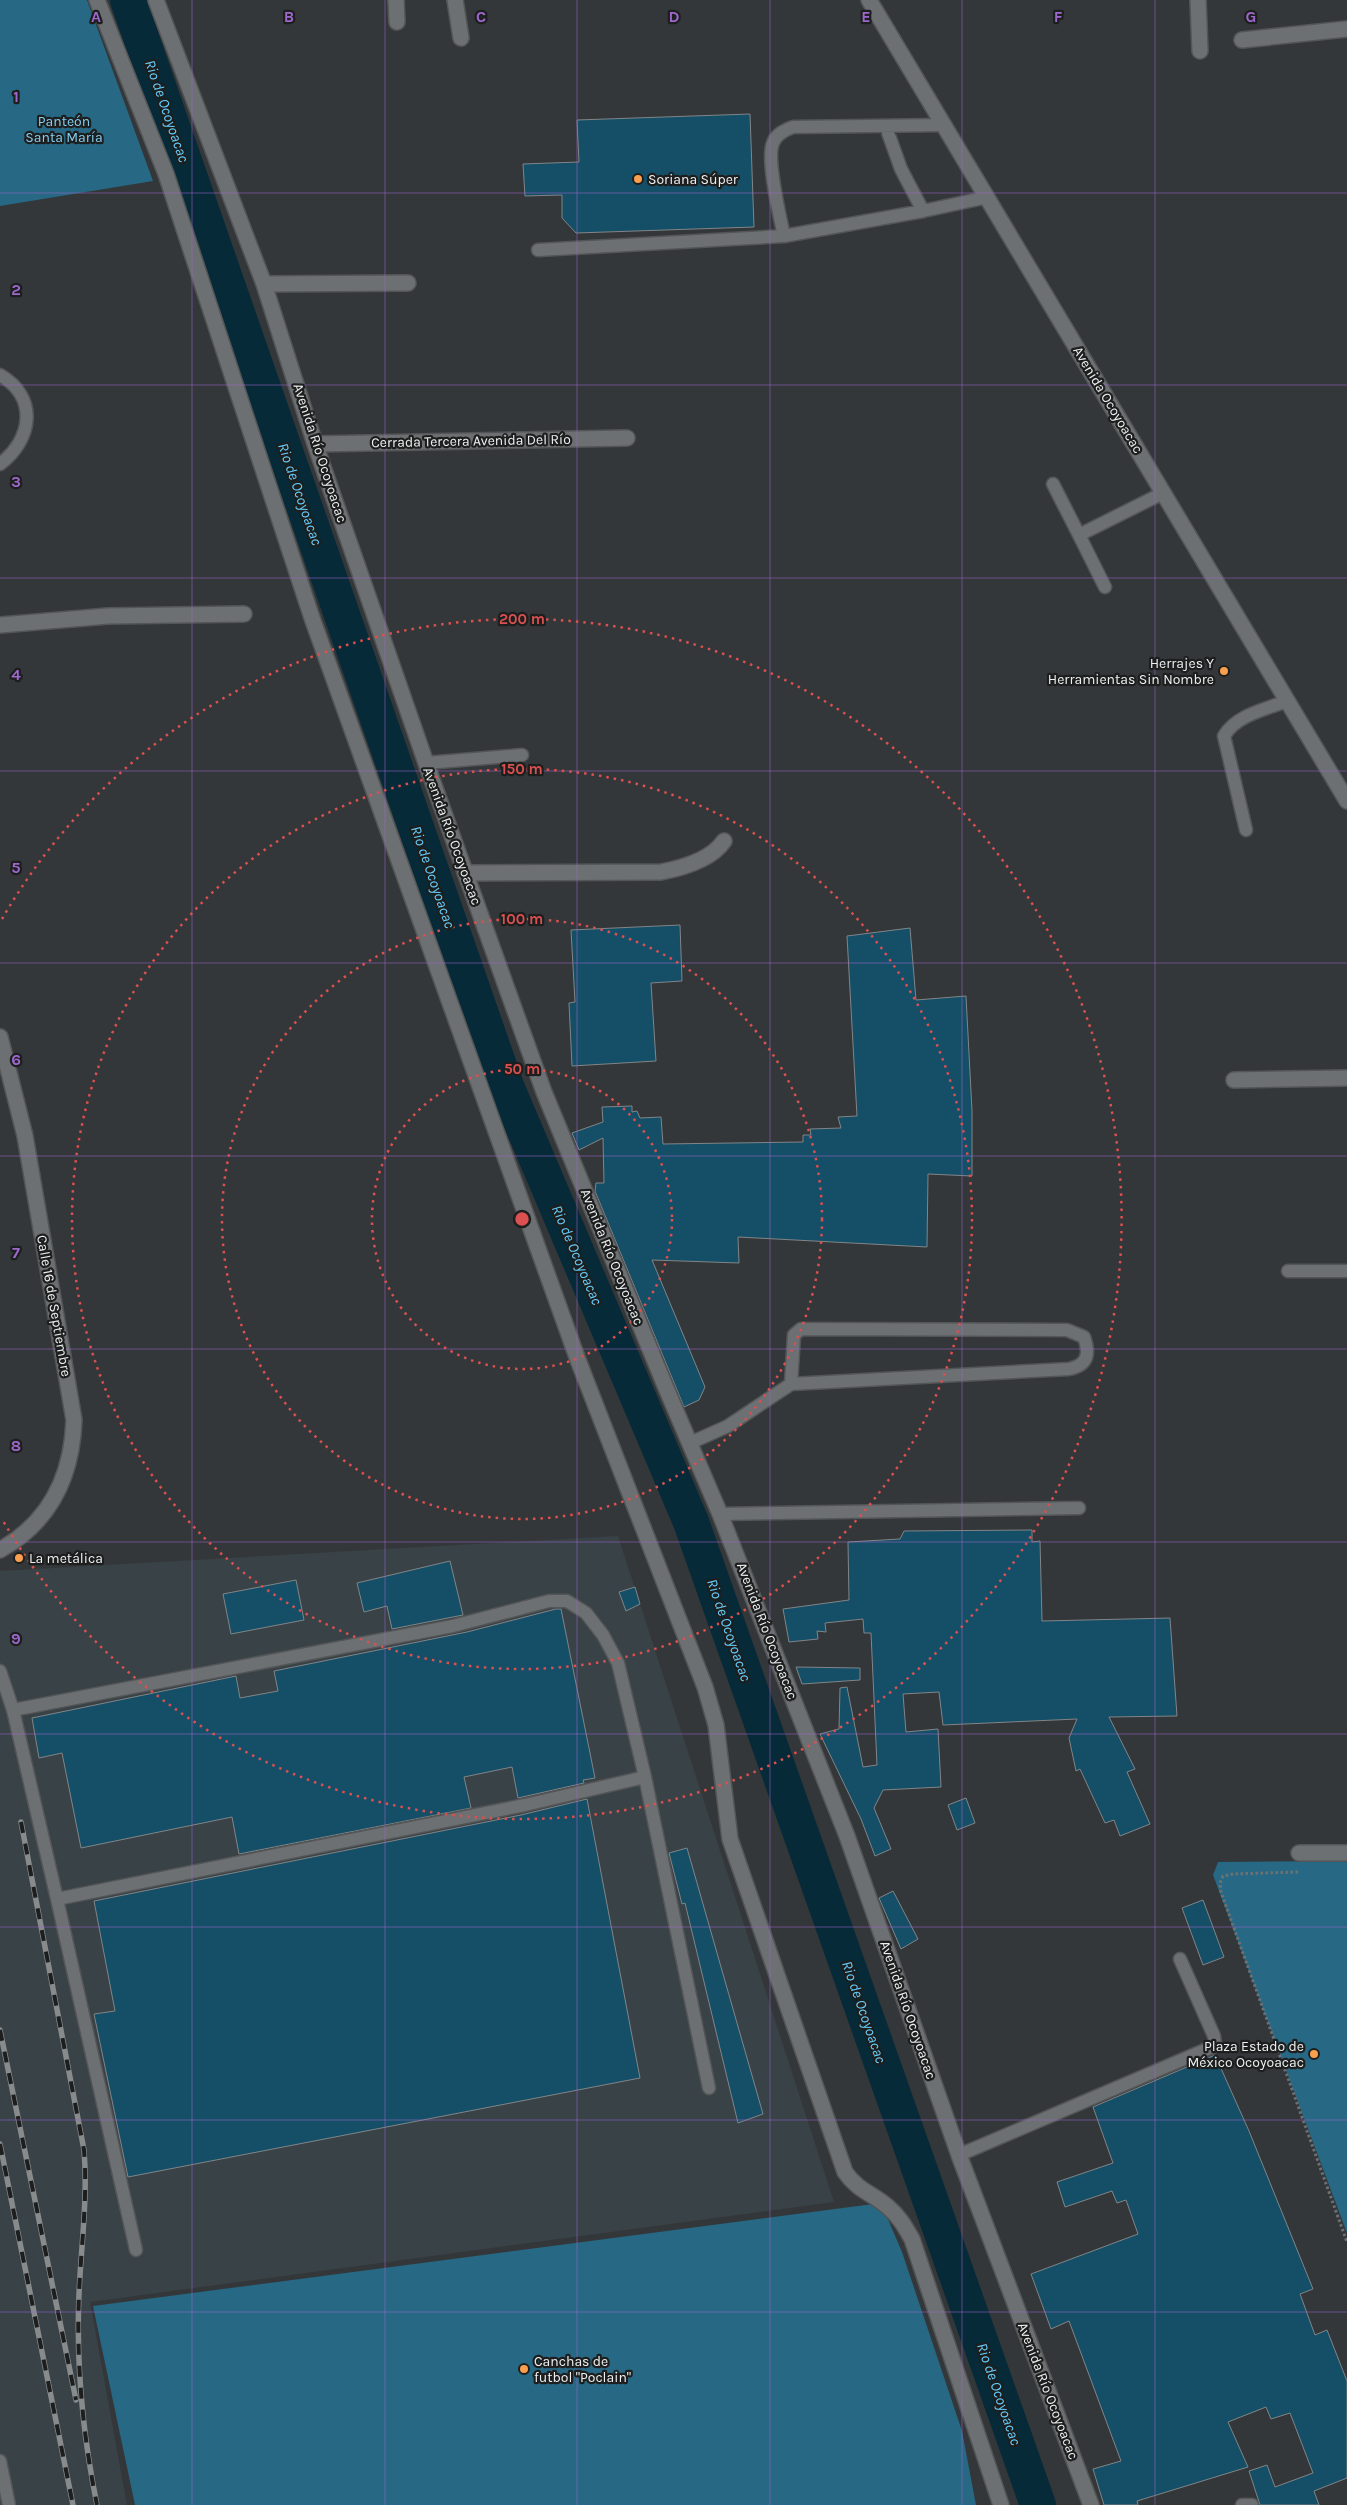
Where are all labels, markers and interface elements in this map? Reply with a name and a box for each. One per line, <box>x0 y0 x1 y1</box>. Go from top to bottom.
text: A <box>91 7 101 26</box>
text: B <box>284 7 294 26</box>
text: C <box>476 7 486 26</box>
text: D <box>669 7 680 26</box>
text: E <box>861 7 871 26</box>
text: F <box>1054 7 1063 26</box>
text: G <box>1246 7 1256 26</box>
water label: Rio de Ocoyoacac <box>141 57 193 165</box>
text: 1 <box>13 87 19 106</box>
park label: Panteón Santa María <box>25 113 103 146</box>
place label: Soriana Súper <box>648 171 739 188</box>
marker: Soriana Súper <box>632 173 644 185</box>
text: 2 <box>11 280 21 299</box>
street label: Avenida Ocoyoacac <box>1069 343 1147 457</box>
street label: Avenida Río Ocoyoacac <box>289 381 351 525</box>
street label: Cerrada Tercera Avenida Del Río <box>371 431 571 451</box>
water label: Rio de Ocoyoacac <box>274 440 326 548</box>
text: 3 <box>11 472 21 491</box>
text: 200 m <box>499 610 545 628</box>
place label: Herrajes Y Herramientas Sin Nombre <box>1048 655 1214 688</box>
text: 4 <box>11 665 21 684</box>
marker: Herrajes Y Herramientas Sin Nombre <box>1218 665 1230 677</box>
text: 150 m <box>501 760 543 778</box>
street label: Avenida Río Ocoyoacac <box>419 765 485 907</box>
water label: Rio de Ocoyoacac <box>407 823 459 931</box>
text: 5 <box>11 858 21 877</box>
text: 100 m <box>501 910 543 928</box>
text: 6 <box>11 1050 21 1069</box>
text: 50 m <box>504 1060 540 1078</box>
street label: Avenida Río Ocoyoacac <box>577 1186 647 1328</box>
water label: Rio de Ocoyoacac <box>548 1202 606 1308</box>
centre of rings <box>513 1210 531 1228</box>
street label: Calle 16 de Septiembre <box>33 1234 75 1378</box>
text: 7 <box>12 1243 20 1262</box>
text: 8 <box>11 1436 21 1455</box>
place label: La metálica <box>29 1550 103 1567</box>
marker: La metálica <box>13 1552 25 1564</box>
street label: Avenida Río Ocoyoacac <box>733 1560 801 1702</box>
water label: Rio de Ocoyoacac <box>703 1576 755 1684</box>
text: 9 <box>11 1629 21 1648</box>
street label: Avenida Río Ocoyoacac <box>876 1938 940 2082</box>
water label: Rio de Ocoyoacac <box>838 1958 890 2066</box>
place label: Plaza Estado de México Ocoyoacac <box>1187 2038 1304 2071</box>
marker: Plaza Estado de México Ocoyoacac <box>1308 2048 1320 2060</box>
street label: Avenida Río Ocoyoacac <box>1014 2320 1082 2462</box>
water label: Rio de Ocoyoacac <box>973 2340 1025 2448</box>
place label: Canchas de futbol "Poclain" <box>534 2353 631 2386</box>
marker: Canchas de futbol "Poclain" <box>518 2363 530 2375</box>

